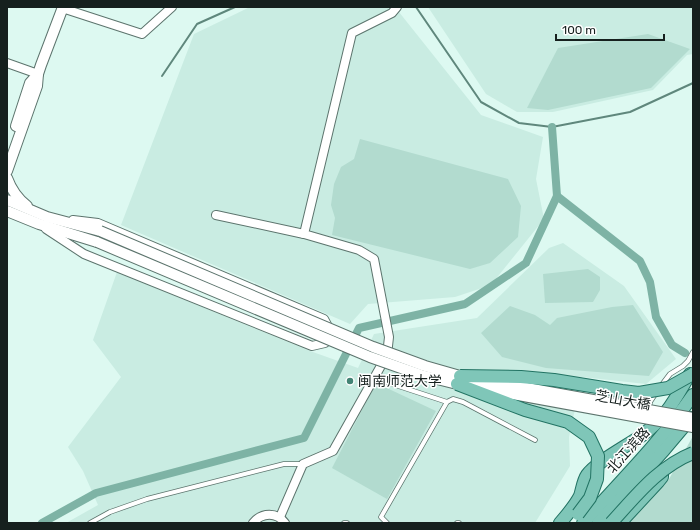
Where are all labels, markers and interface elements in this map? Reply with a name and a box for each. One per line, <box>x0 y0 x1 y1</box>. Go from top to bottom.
scale bar <box>556 16 664 42</box>
text: 100 m <box>562 23 596 37</box>
place label: 闽南师范大学 <box>358 373 442 390</box>
marker: 闽南师范大学 <box>345 376 355 386</box>
street label: 芝山大橋 <box>594 387 652 414</box>
street label: 北江滨路 <box>603 424 653 477</box>

